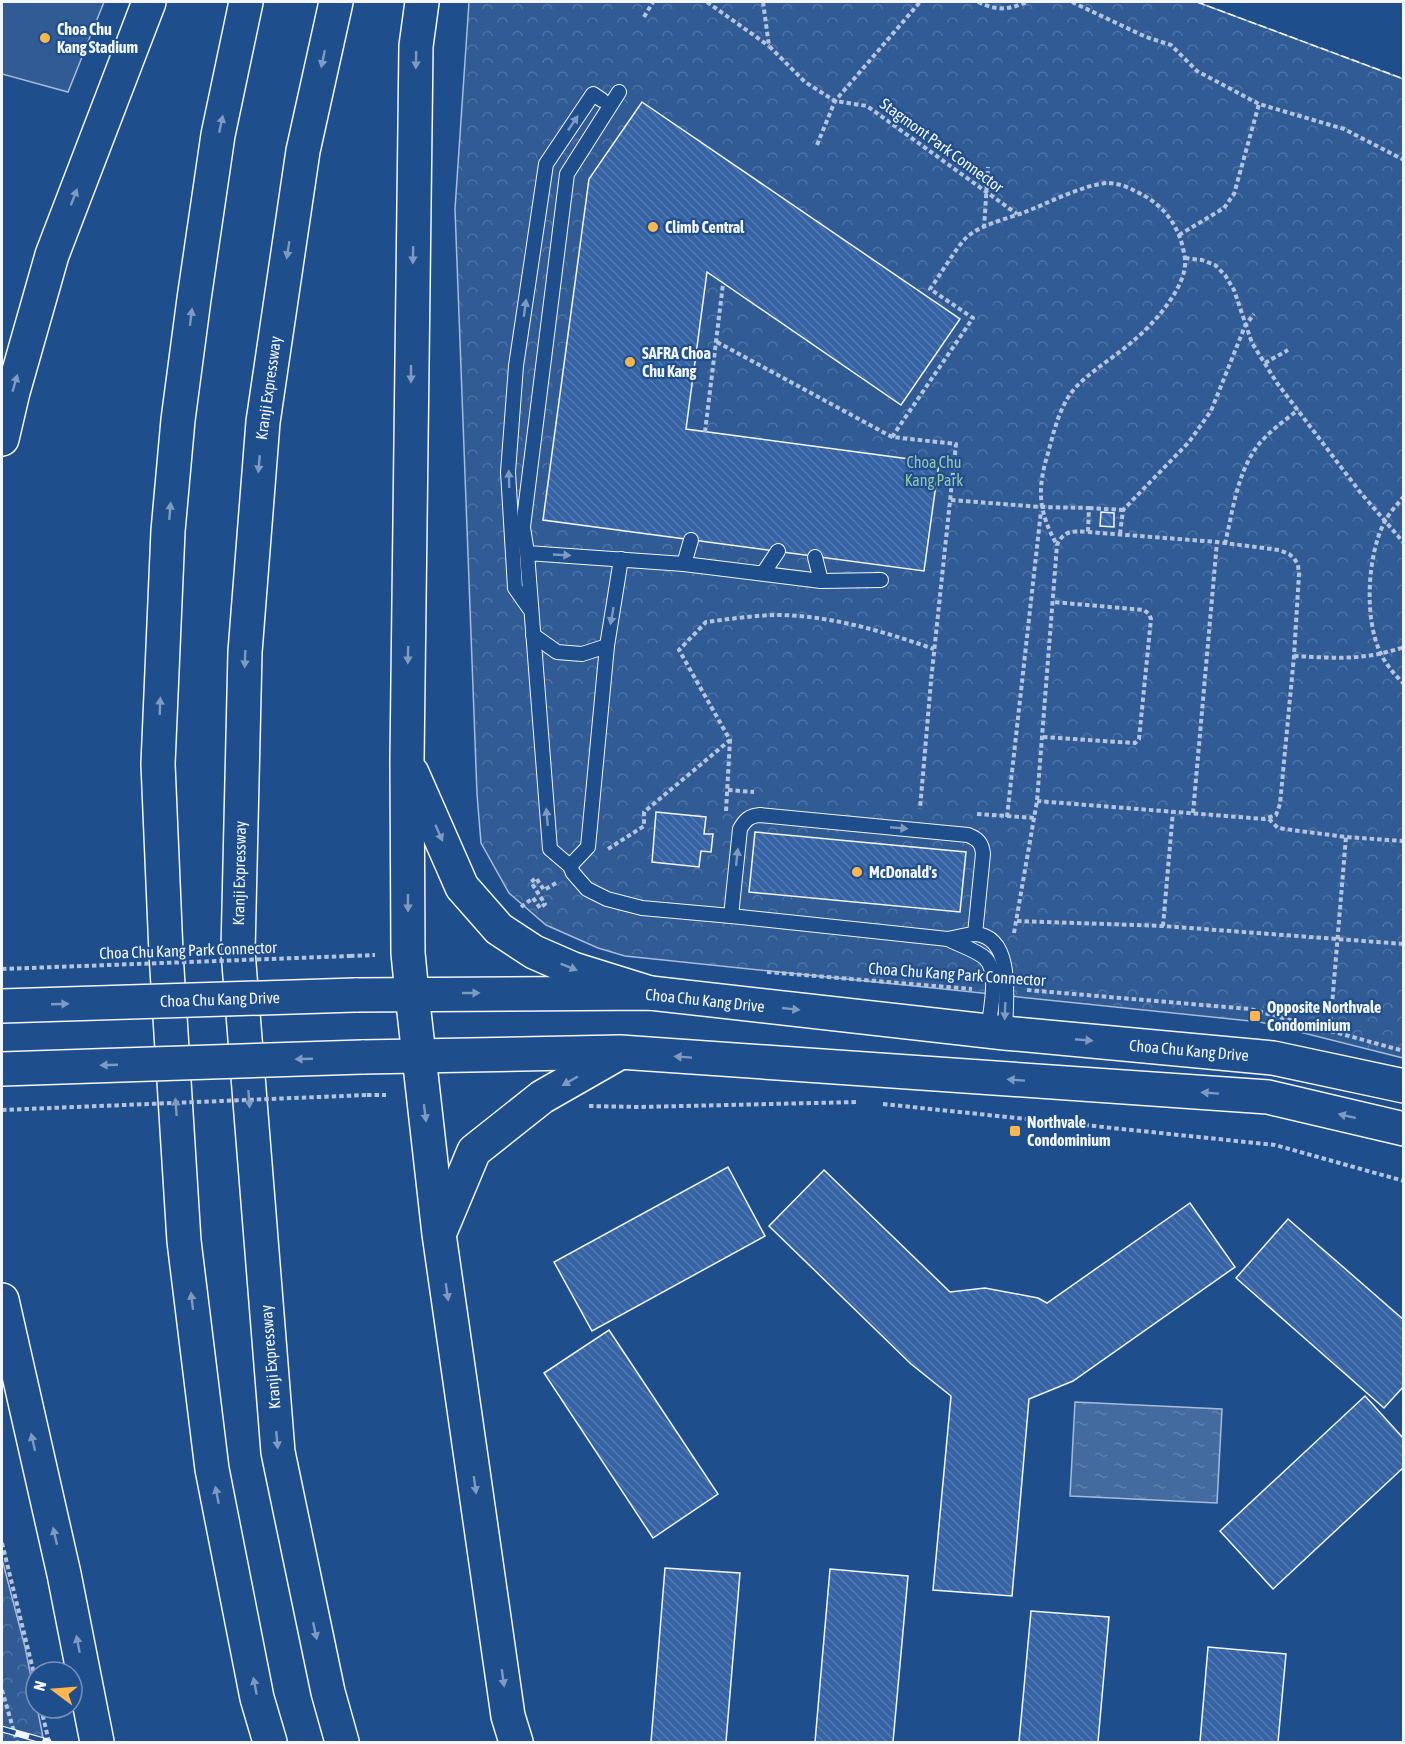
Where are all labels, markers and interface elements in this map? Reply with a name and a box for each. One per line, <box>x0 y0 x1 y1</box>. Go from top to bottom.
place label: Choa Chu Kang Stadium <box>57 20 138 56</box>
marker: Choa Chu Kang Stadium <box>38 31 52 45</box>
one-way arrow <box>318 49 328 68</box>
one-way arrow <box>411 50 421 69</box>
street label: Stagmont Park Connector <box>876 94 1007 197</box>
one-way arrow <box>216 115 226 134</box>
one-way arrow <box>567 115 579 131</box>
one-way arrow <box>70 188 79 206</box>
place label: Climb Central <box>665 218 745 236</box>
marker: Climb Central <box>646 220 660 234</box>
one-way arrow <box>283 241 292 260</box>
one-way arrow <box>408 245 418 264</box>
one-way arrow <box>520 298 529 317</box>
one-way arrow <box>187 307 196 326</box>
street label: Kranji Expressway <box>252 335 285 441</box>
place label: SAFRA Choa Chu Kang <box>642 344 711 380</box>
marker: SAFRA Choa Chu Kang <box>623 355 637 369</box>
one-way arrow <box>406 365 416 384</box>
one-way arrow <box>11 374 20 392</box>
park label: Choa Chu Kang Park <box>905 453 963 490</box>
one-way arrow <box>254 455 264 474</box>
one-way arrow <box>504 470 514 489</box>
one-way arrow <box>165 501 175 520</box>
one-way arrow <box>552 551 571 560</box>
one-way arrow <box>607 607 616 626</box>
one-way arrow <box>404 646 413 665</box>
one-way arrow <box>240 649 250 668</box>
one-way arrow <box>155 696 164 715</box>
one-way arrow <box>543 808 552 827</box>
street label: Kranji Expressway <box>229 820 250 925</box>
one-way arrow <box>890 823 909 833</box>
one-way arrow <box>435 824 444 842</box>
one-way arrow <box>732 848 742 867</box>
place label: McDonald's <box>869 863 938 881</box>
marker: McDonald's <box>850 865 864 879</box>
one-way arrow <box>403 893 413 912</box>
street label: Choa Chu Kang Park Connector <box>99 938 277 963</box>
street label: Choa Chu Kang Park Connector <box>868 959 1047 990</box>
one-way arrow <box>561 962 579 972</box>
street label: Choa Chu Kang Drive <box>644 985 766 1016</box>
street label: Choa Chu Kang Drive <box>160 988 280 1011</box>
one-way arrow <box>461 988 480 998</box>
place label: Opposite Northvale Condominium <box>1267 998 1381 1034</box>
one-way arrow <box>50 1000 69 1009</box>
one-way arrow <box>1001 1001 1010 1020</box>
one-way arrow <box>782 1004 801 1014</box>
marker: Opposite Northvale Condominium <box>1248 1009 1262 1023</box>
one-way arrow <box>1074 1035 1093 1045</box>
street label: Choa Chu Kang Drive <box>1128 1036 1249 1065</box>
one-way arrow <box>674 1052 693 1062</box>
one-way arrow <box>295 1054 314 1063</box>
one-way arrow <box>100 1061 119 1070</box>
one-way arrow <box>1006 1075 1025 1085</box>
one-way arrow <box>561 1076 578 1086</box>
one-way arrow <box>1201 1088 1220 1098</box>
one-way arrow <box>244 1089 254 1108</box>
one-way arrow <box>171 1098 180 1117</box>
one-way arrow <box>420 1103 430 1122</box>
one-way arrow <box>1337 1110 1356 1120</box>
place label: Northvale Condominium <box>1027 1113 1110 1149</box>
marker: Northvale Condominium <box>1008 1124 1022 1138</box>
one-way arrow <box>443 1283 452 1302</box>
one-way arrow <box>187 1292 196 1311</box>
street label: Kranji Expressway <box>256 1304 285 1410</box>
one-way arrow <box>272 1430 282 1449</box>
one-way arrow <box>28 1433 38 1451</box>
one-way arrow <box>471 1476 480 1495</box>
one-way arrow <box>212 1485 221 1504</box>
one-way arrow <box>50 1527 60 1545</box>
one-way arrow <box>311 1621 320 1640</box>
one-way arrow <box>73 1634 82 1653</box>
north arrow <box>24 1660 84 1720</box>
one-way arrow <box>498 1669 507 1688</box>
one-way arrow <box>250 1676 259 1695</box>
text: N <box>30 1679 50 1693</box>

